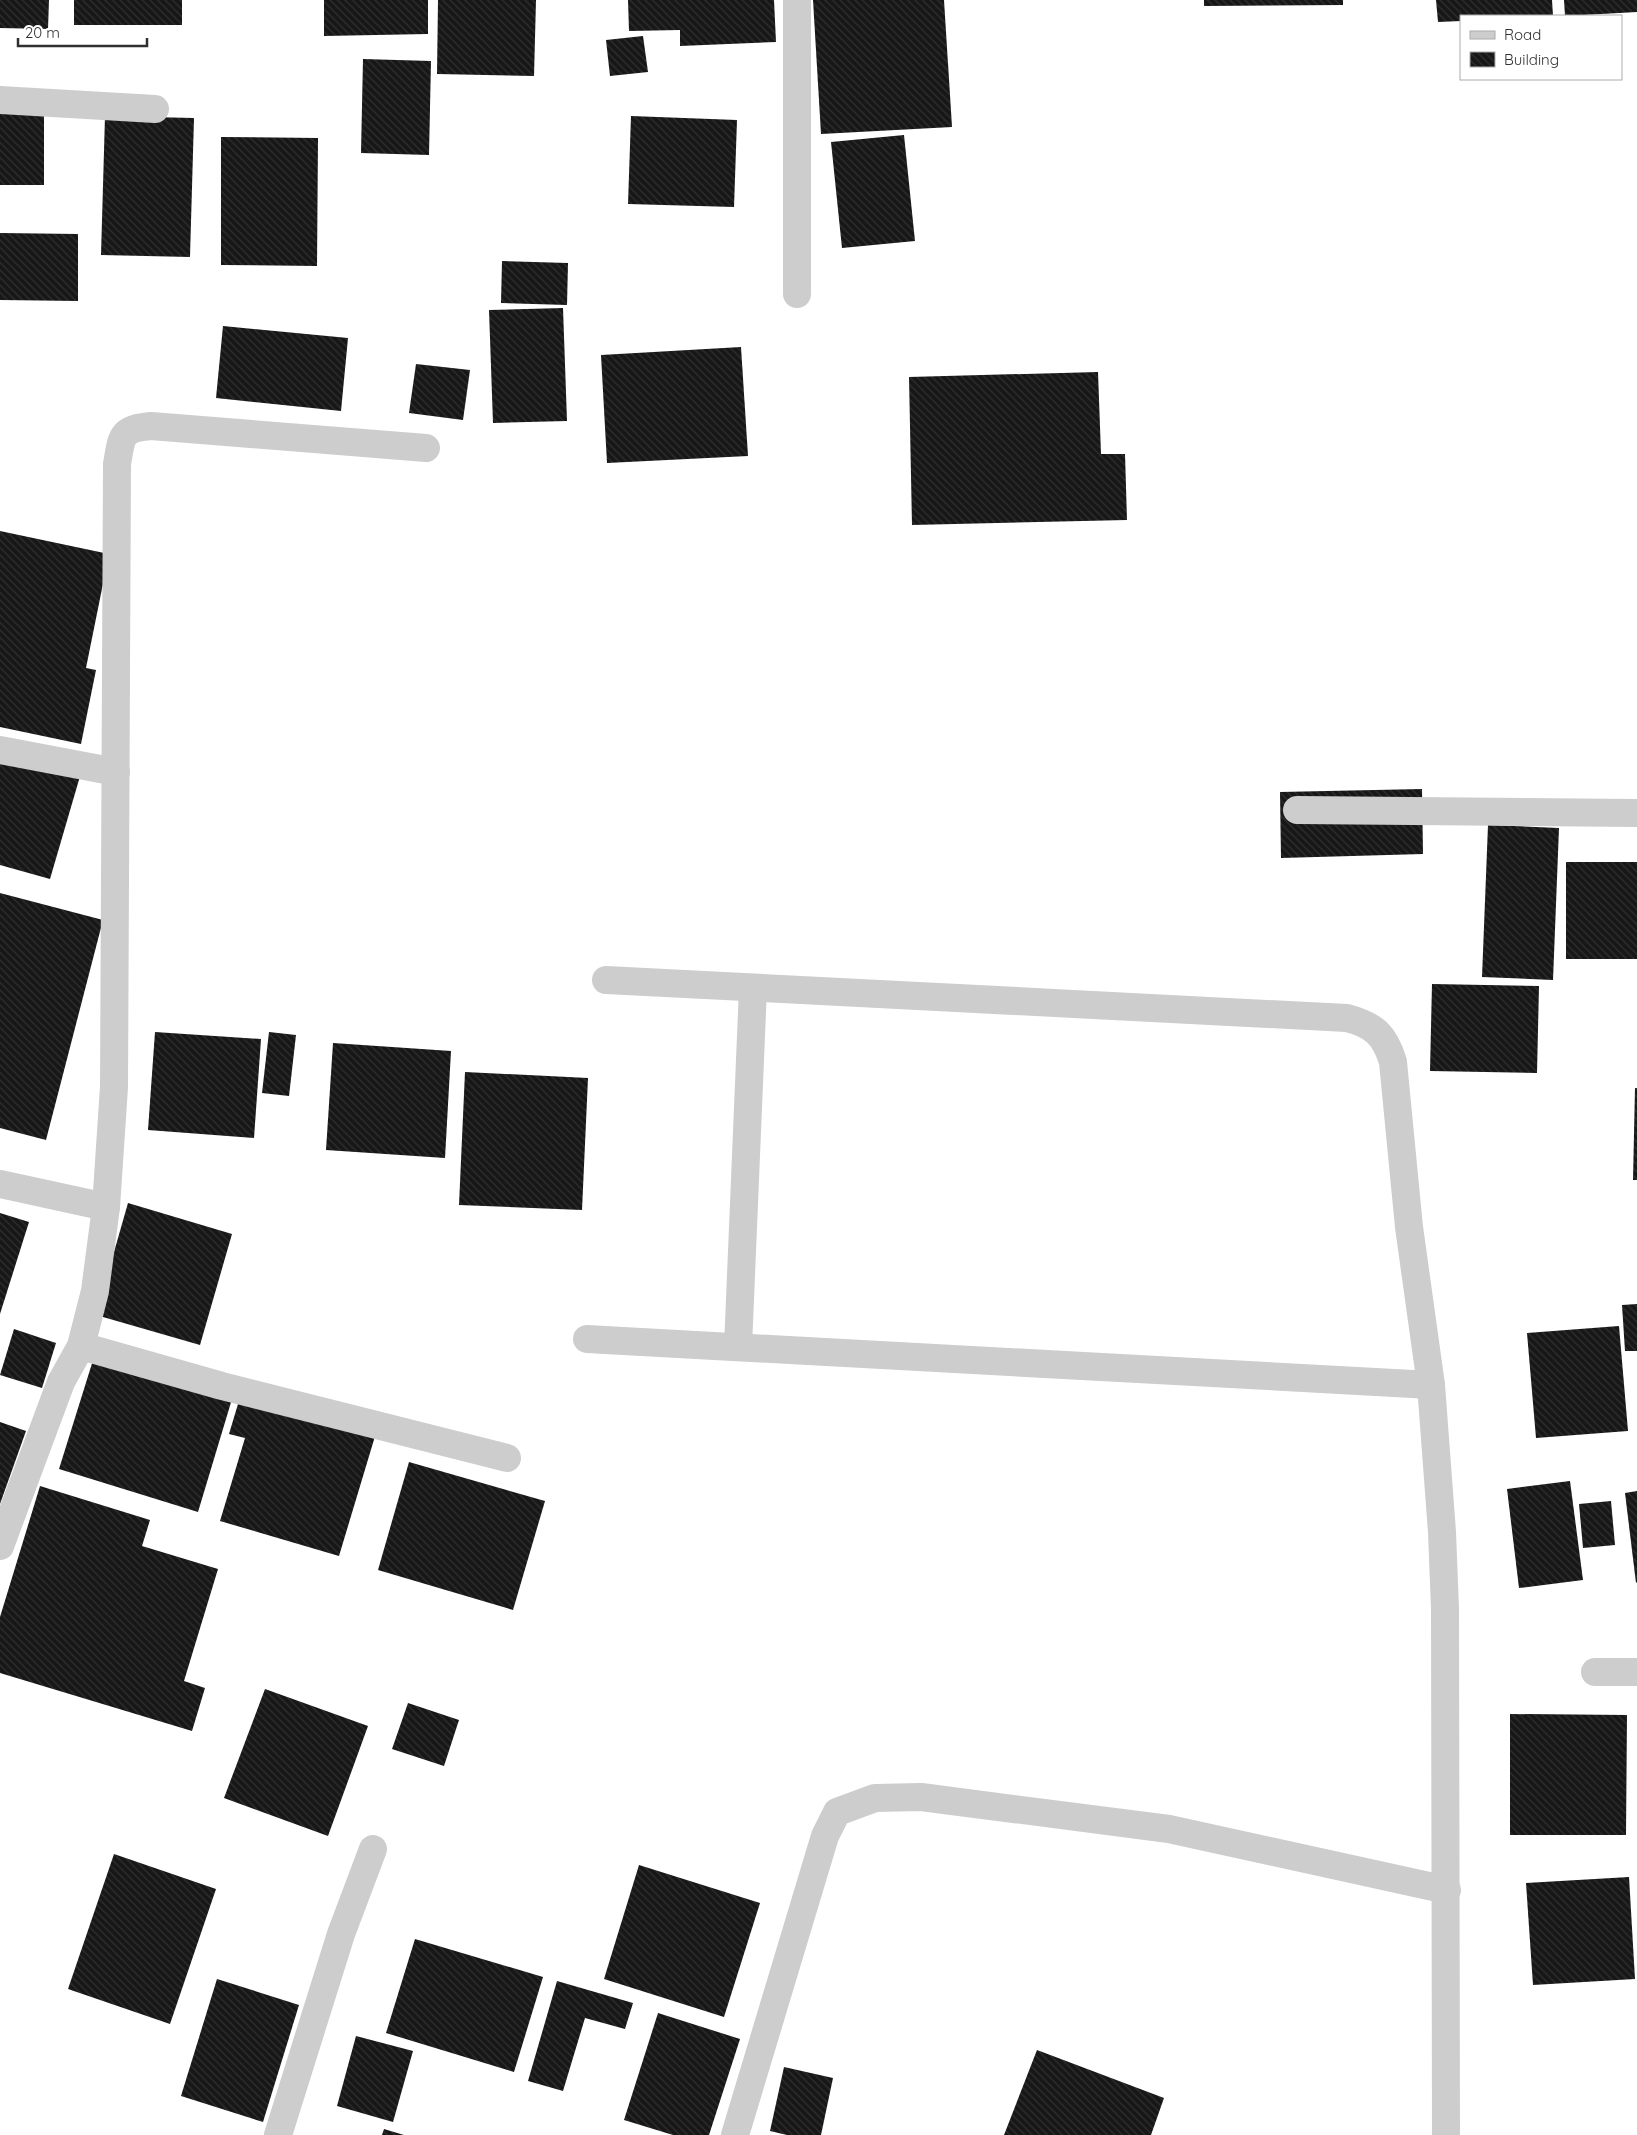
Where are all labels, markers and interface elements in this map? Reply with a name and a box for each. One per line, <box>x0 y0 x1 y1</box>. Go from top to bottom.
scale bar <box>18 15 146 47</box>
legend <box>1460 15 1622 80</box>
text: 20 m <box>25 23 60 42</box>
text: Road <box>1504 25 1541 44</box>
text: Building <box>1504 50 1559 69</box>

